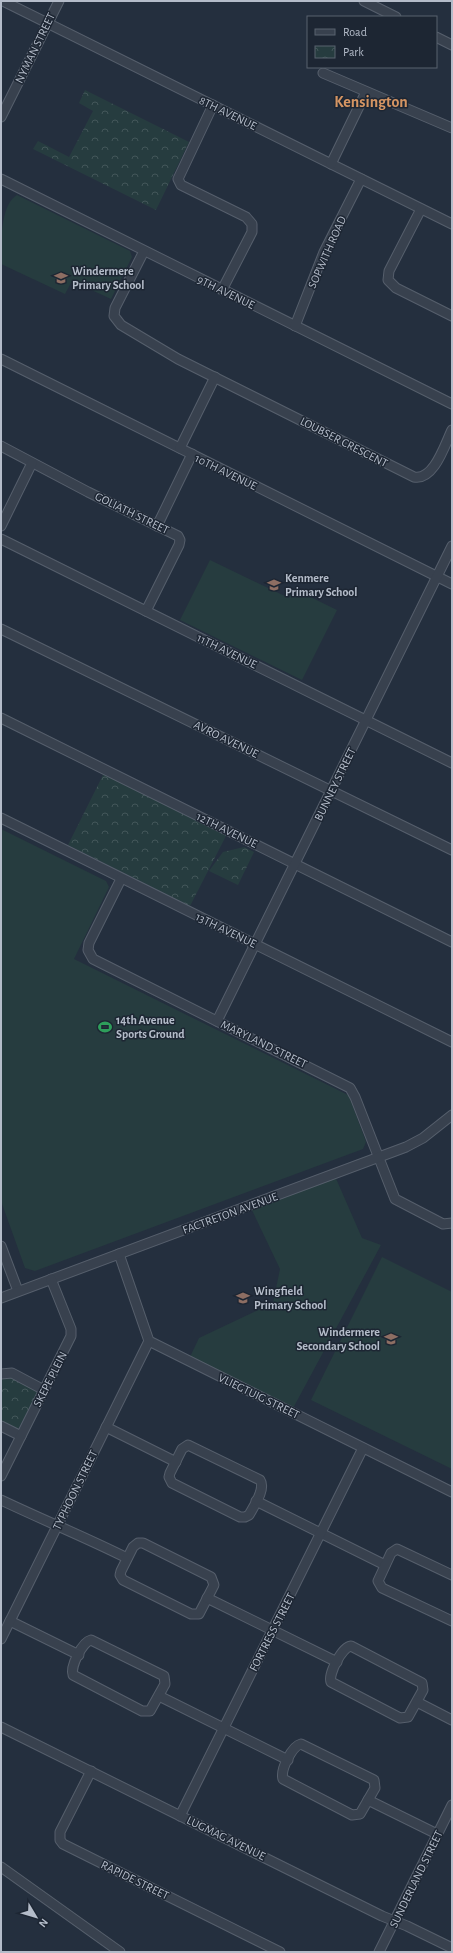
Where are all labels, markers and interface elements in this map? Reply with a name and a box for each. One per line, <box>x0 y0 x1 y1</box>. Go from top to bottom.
street label: NYMAN STREET <box>13 11 57 85</box>
legend <box>307 16 437 68</box>
text: Road <box>343 26 367 38</box>
text: Park <box>343 46 364 58</box>
street label: 8TH AVENUE <box>197 94 259 132</box>
district label: Kensington <box>334 94 408 110</box>
street label: SOPWITH ROAD <box>306 214 348 290</box>
place label: Windermere Primary School <box>72 265 144 292</box>
school or university icon: Windermere Primary School <box>53 270 69 286</box>
street label: 9TH AVENUE <box>195 273 257 311</box>
street label: LOUBSER CRESCENT <box>298 415 390 469</box>
street label: 10TH AVENUE <box>193 452 259 492</box>
street label: GOLIATH STREET <box>93 490 171 536</box>
place label: Kenmere Primary School <box>285 572 357 599</box>
school or university icon: Kenmere Primary School <box>266 577 282 593</box>
street label: 11TH AVENUE <box>195 631 259 671</box>
street label: AVRO AVENUE <box>192 718 260 760</box>
street label: BUNNEY STREET <box>312 745 358 823</box>
street label: 12TH AVENUE <box>195 810 260 850</box>
street label: 13TH AVENUE <box>194 910 258 950</box>
place label: 14th Avenue Sports Ground <box>116 1014 185 1040</box>
street label: MARYLAND STREET <box>219 1018 309 1070</box>
sports icon: 14th Avenue Sports Ground <box>97 1019 113 1035</box>
street label: FACTRETON AVENUE <box>181 1190 279 1236</box>
place label: Wingfield Primary School <box>254 1285 326 1312</box>
school or university icon: Wingfield Primary School <box>235 1290 251 1306</box>
place label: Windermere Secondary School <box>297 1326 380 1353</box>
school or university icon: Windermere Secondary School <box>383 1331 399 1347</box>
street label: SKEPE PLEIN <box>31 1349 69 1409</box>
street label: VLIEGTUIG STREET <box>216 1371 302 1421</box>
street label: TYPHOON STREET <box>50 1448 100 1532</box>
street label: FORTRESS STREET <box>247 1591 297 1673</box>
street label: LUGMAG AVENUE <box>185 1814 267 1862</box>
street label: SUNDERLAND STREET <box>387 1828 445 1930</box>
street label: RAPIDE STREET <box>99 1858 171 1902</box>
north arrow <box>16 1897 56 1937</box>
text: N <box>37 1916 50 1929</box>

